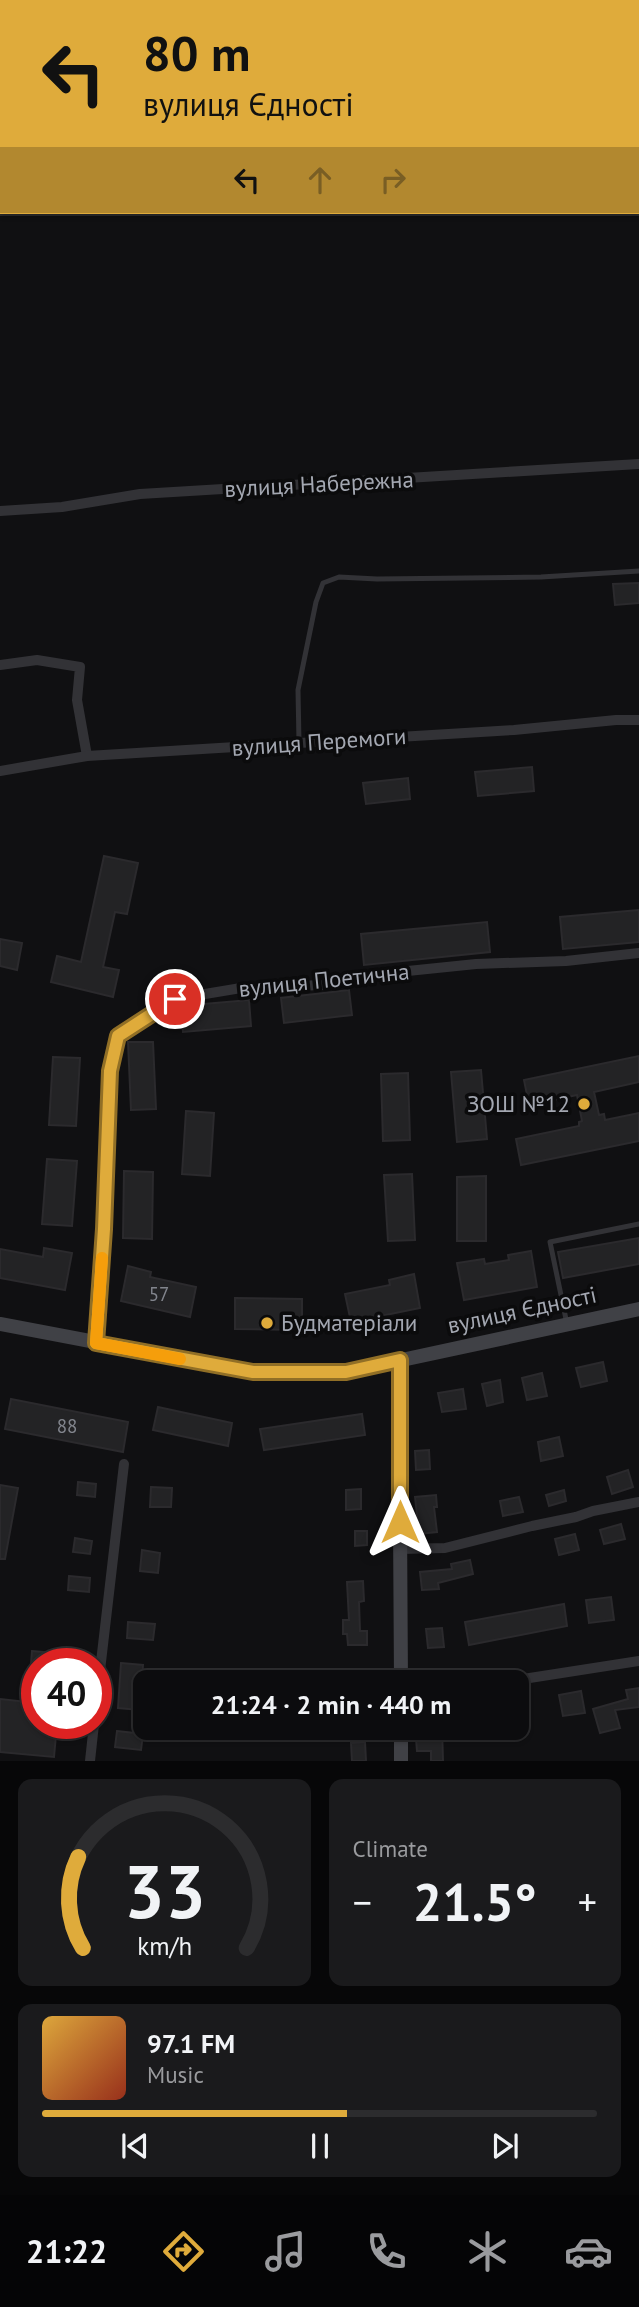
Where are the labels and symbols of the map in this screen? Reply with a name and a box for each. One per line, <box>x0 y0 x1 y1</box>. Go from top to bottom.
street label: вулиця Набережна <box>224 464 414 503</box>
street label: вулиця Перемоги <box>231 721 407 762</box>
street label: вулиця Поетична <box>237 956 411 1003</box>
pin <box>145 969 205 1029</box>
place label: ЗОШ №12 <box>467 1089 570 1118</box>
marker: ЗОШ №12 <box>576 1096 592 1112</box>
street label: вулиця Єдності <box>445 1280 599 1339</box>
house number: 57 <box>149 1282 169 1306</box>
place label: Будматеріали <box>281 1308 417 1337</box>
marker: Будматеріали <box>259 1315 275 1331</box>
house number: 88 <box>57 1414 77 1438</box>
position arrow <box>363 1485 437 1559</box>
speed limit sign: 40 <box>21 1648 112 1739</box>

